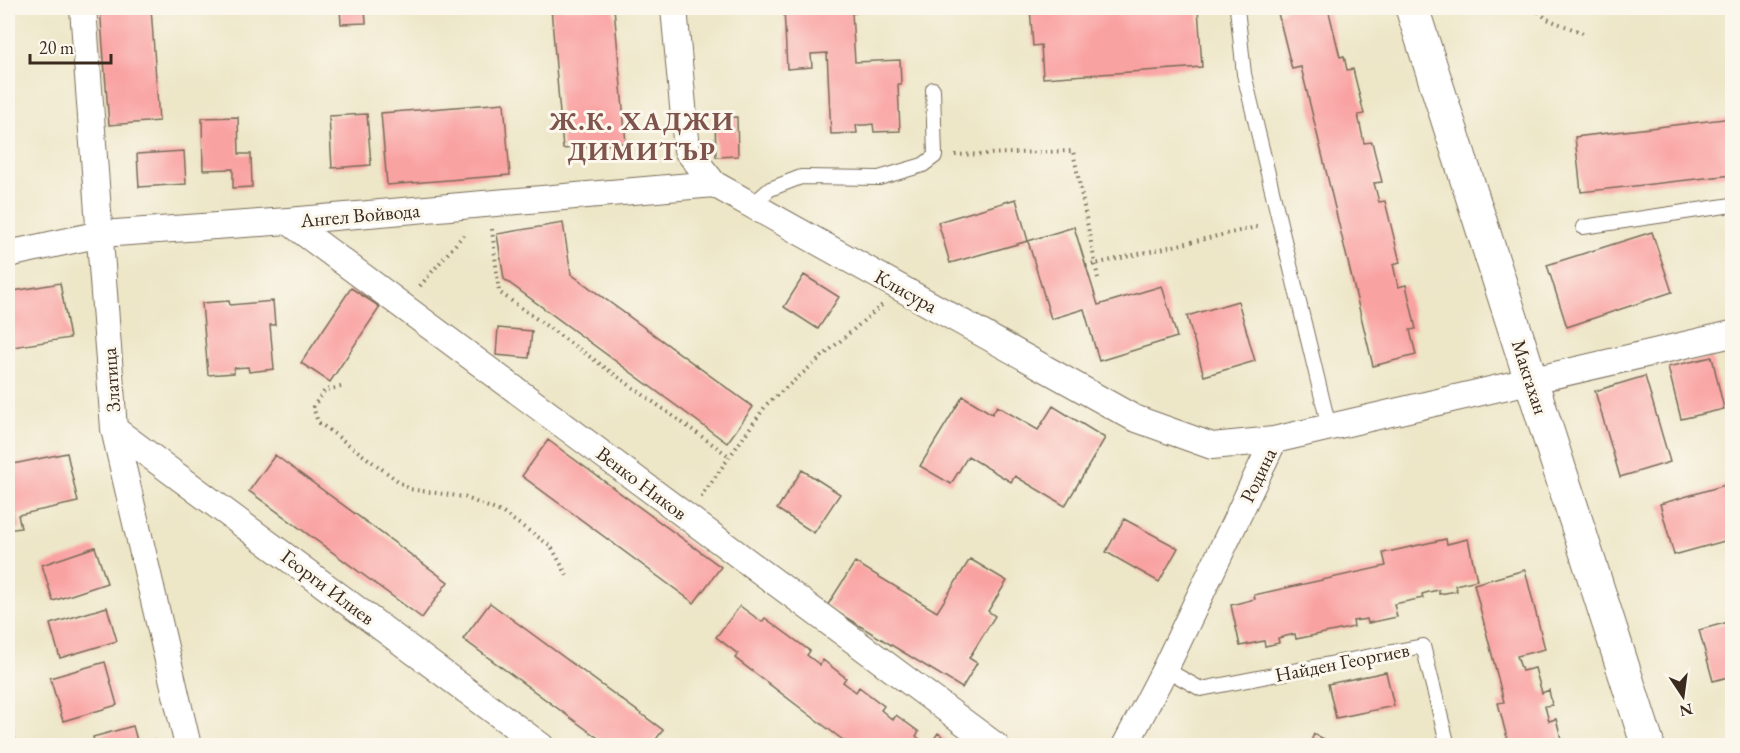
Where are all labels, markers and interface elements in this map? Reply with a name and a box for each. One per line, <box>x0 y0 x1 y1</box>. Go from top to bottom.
scale bar <box>30 27 111 65</box>
text: 20 m <box>39 36 74 59</box>
district label: Ж.К. ХАДЖИ ДИМИТЪР <box>549 104 734 168</box>
street label: Ангел Войвода <box>298 197 421 233</box>
street label: Клисура <box>870 263 942 319</box>
street label: Макгахан <box>1506 336 1554 418</box>
street label: Златица <box>96 347 126 413</box>
street label: Венко Ников <box>591 440 693 526</box>
street label: Родина <box>1234 443 1282 507</box>
street label: Георги Илиев <box>276 543 380 631</box>
street label: Найден Георгиев <box>1273 636 1411 688</box>
north arrow <box>1653 666 1713 726</box>
text: N <box>1678 698 1695 722</box>

